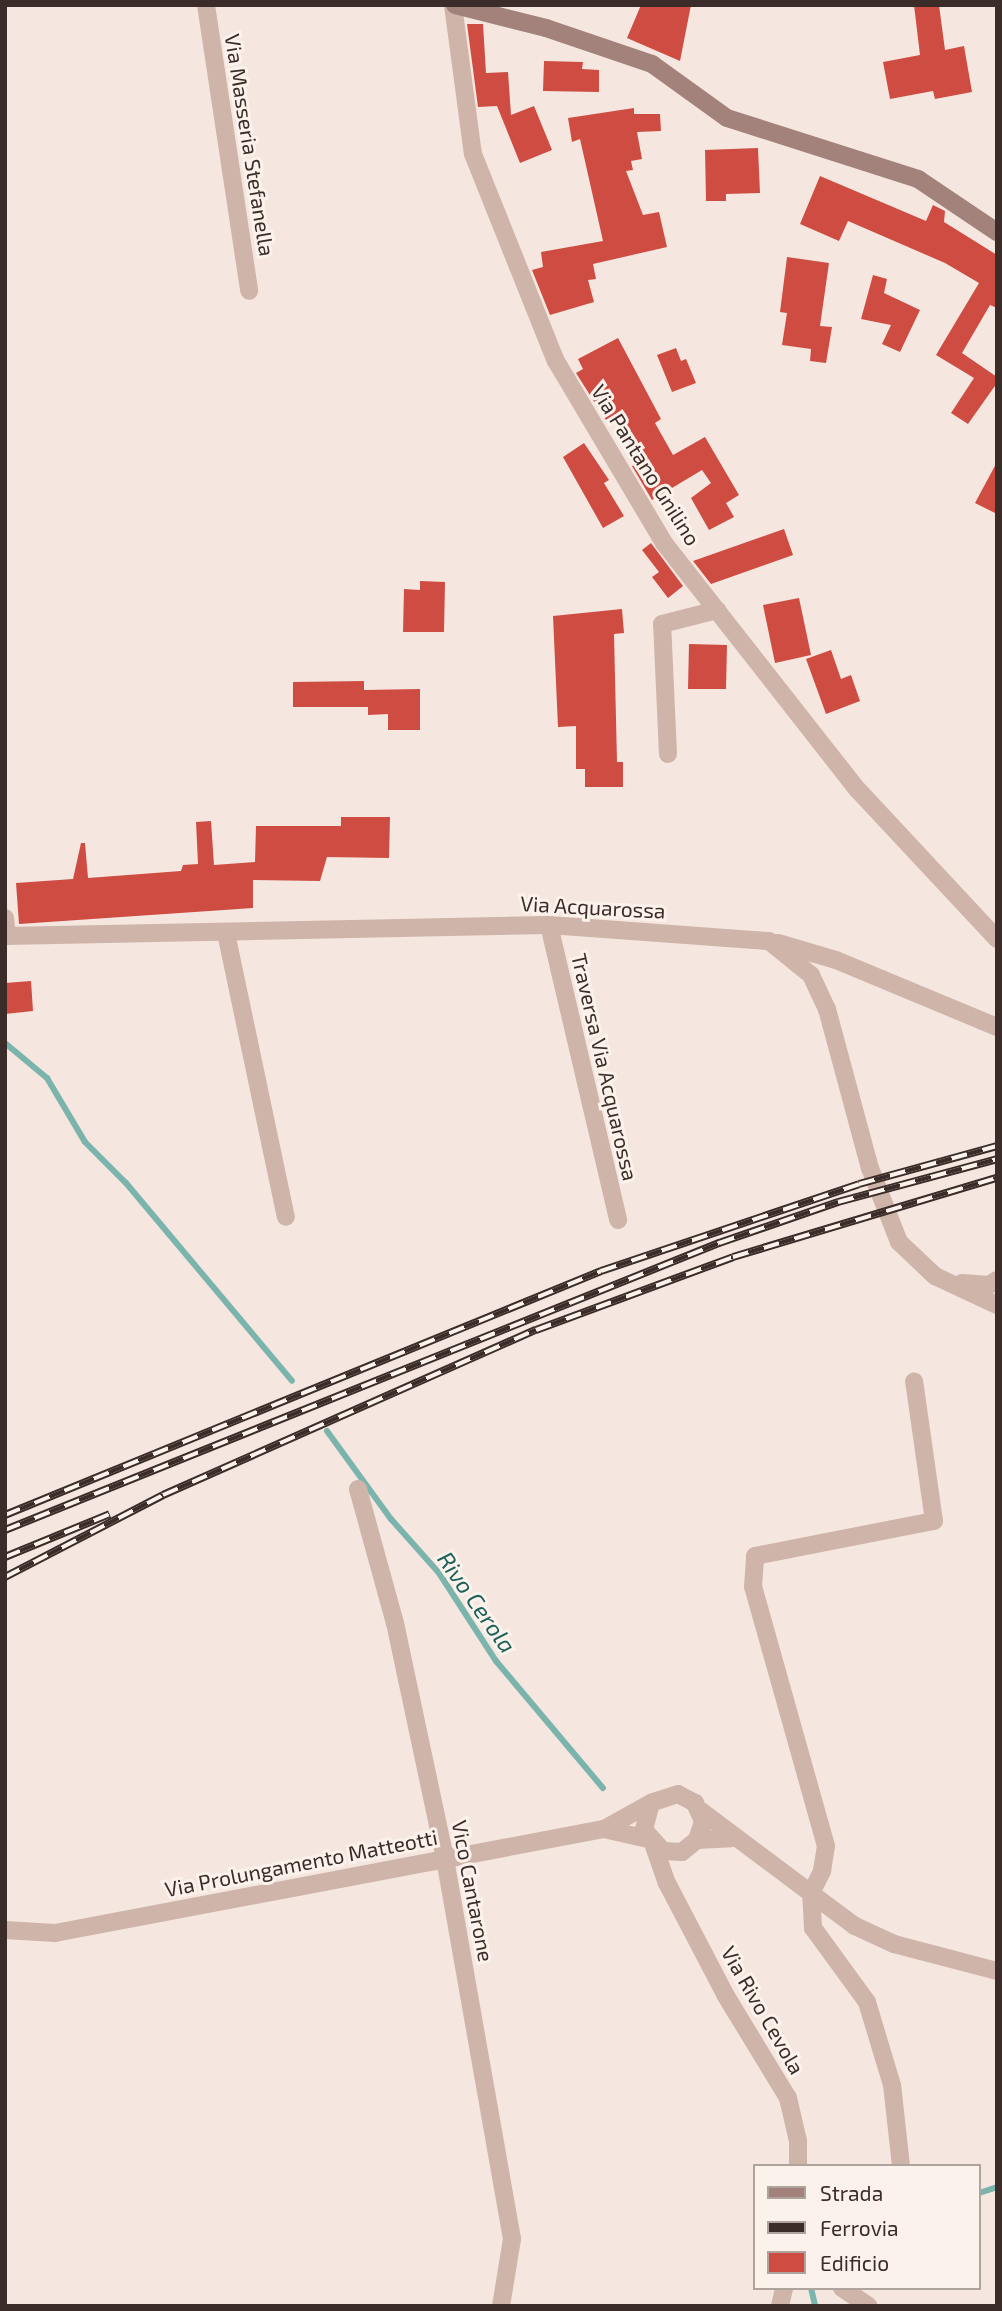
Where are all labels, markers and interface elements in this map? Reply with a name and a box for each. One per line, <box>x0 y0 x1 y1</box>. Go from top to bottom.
street label: Via Masseria Stefanella <box>220 32 280 258</box>
street label: Via Pantano Gnilino <box>586 380 706 550</box>
street label: Via Acquarossa <box>520 891 666 923</box>
street label: Traversa Via Acquarossa <box>566 950 644 1184</box>
water label: Rivo Cerola <box>432 1546 522 1658</box>
street label: Vico Cantarone <box>447 1818 499 1964</box>
street label: Via Prolungamento Matteotti <box>163 1824 439 1902</box>
street label: Via Rivo Cevola <box>716 1941 810 2079</box>
legend <box>754 2164 981 2290</box>
text: Strada <box>820 2180 883 2205</box>
text: Ferrovia <box>820 2215 899 2240</box>
text: Edificio <box>820 2250 889 2275</box>

